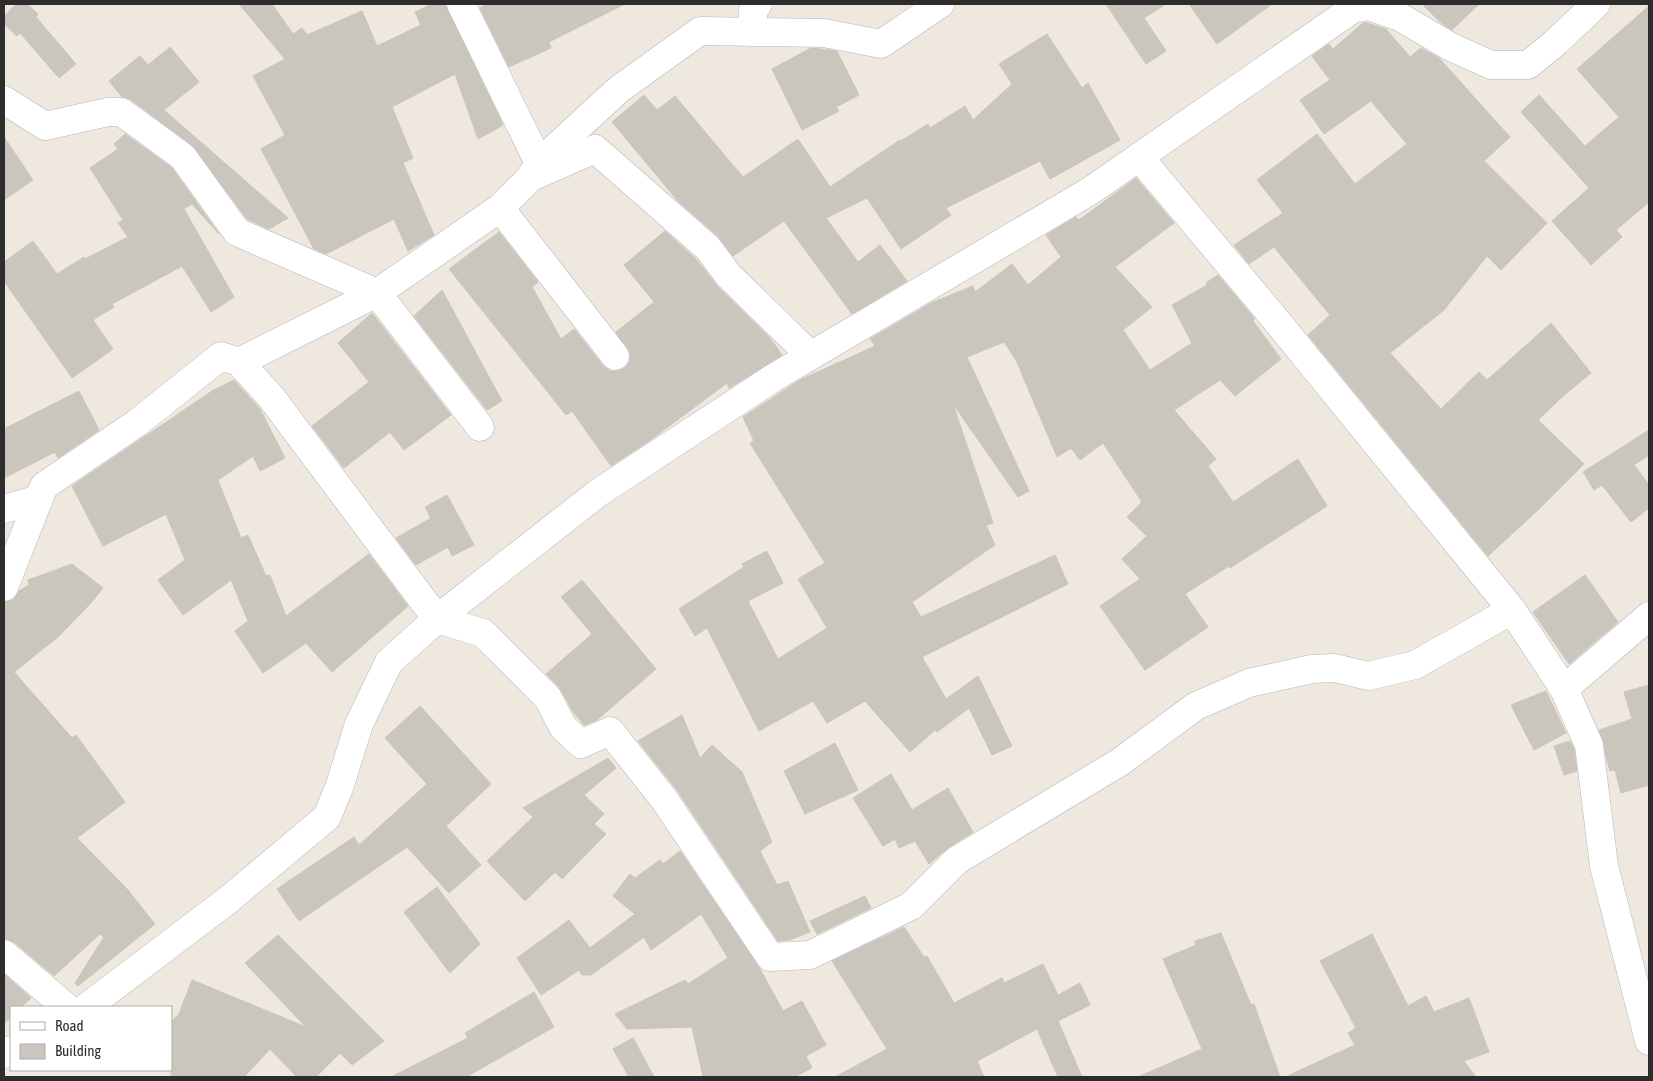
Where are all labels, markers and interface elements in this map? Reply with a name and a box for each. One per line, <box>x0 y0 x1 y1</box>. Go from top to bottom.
legend <box>10 1006 172 1071</box>
text: Road <box>55 1017 84 1034</box>
text: Building <box>55 1042 101 1059</box>

